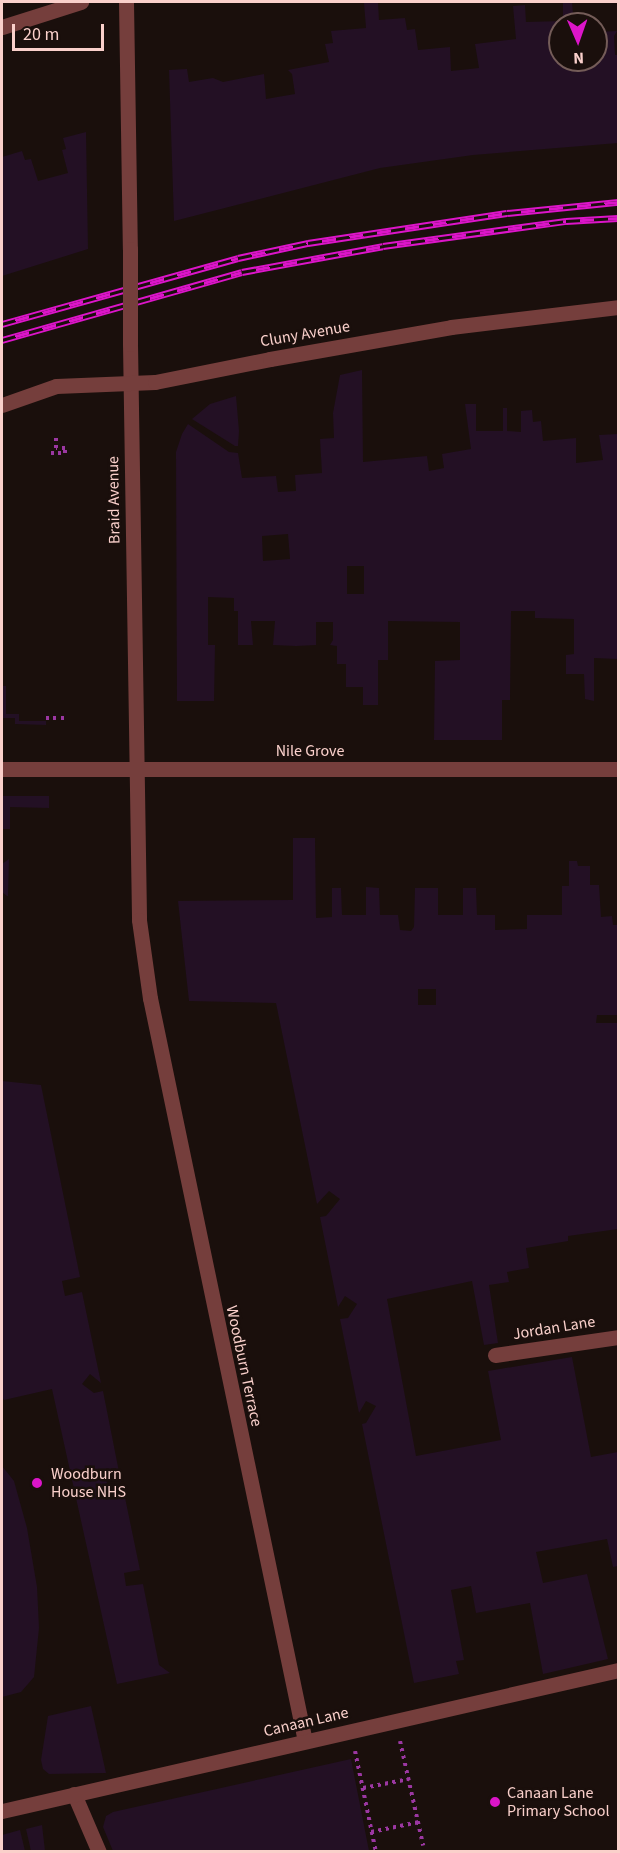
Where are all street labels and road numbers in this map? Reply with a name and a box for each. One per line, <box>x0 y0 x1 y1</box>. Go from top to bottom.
street label: Cluny Avenue <box>259 317 351 351</box>
street label: Braid Avenue <box>104 456 124 544</box>
street label: Nile Grove <box>276 741 344 761</box>
street label: Woodburn Terrace <box>222 1304 266 1428</box>
street label: Jordan Lane <box>511 1312 597 1344</box>
street label: Canaan Lane <box>262 1703 350 1741</box>

